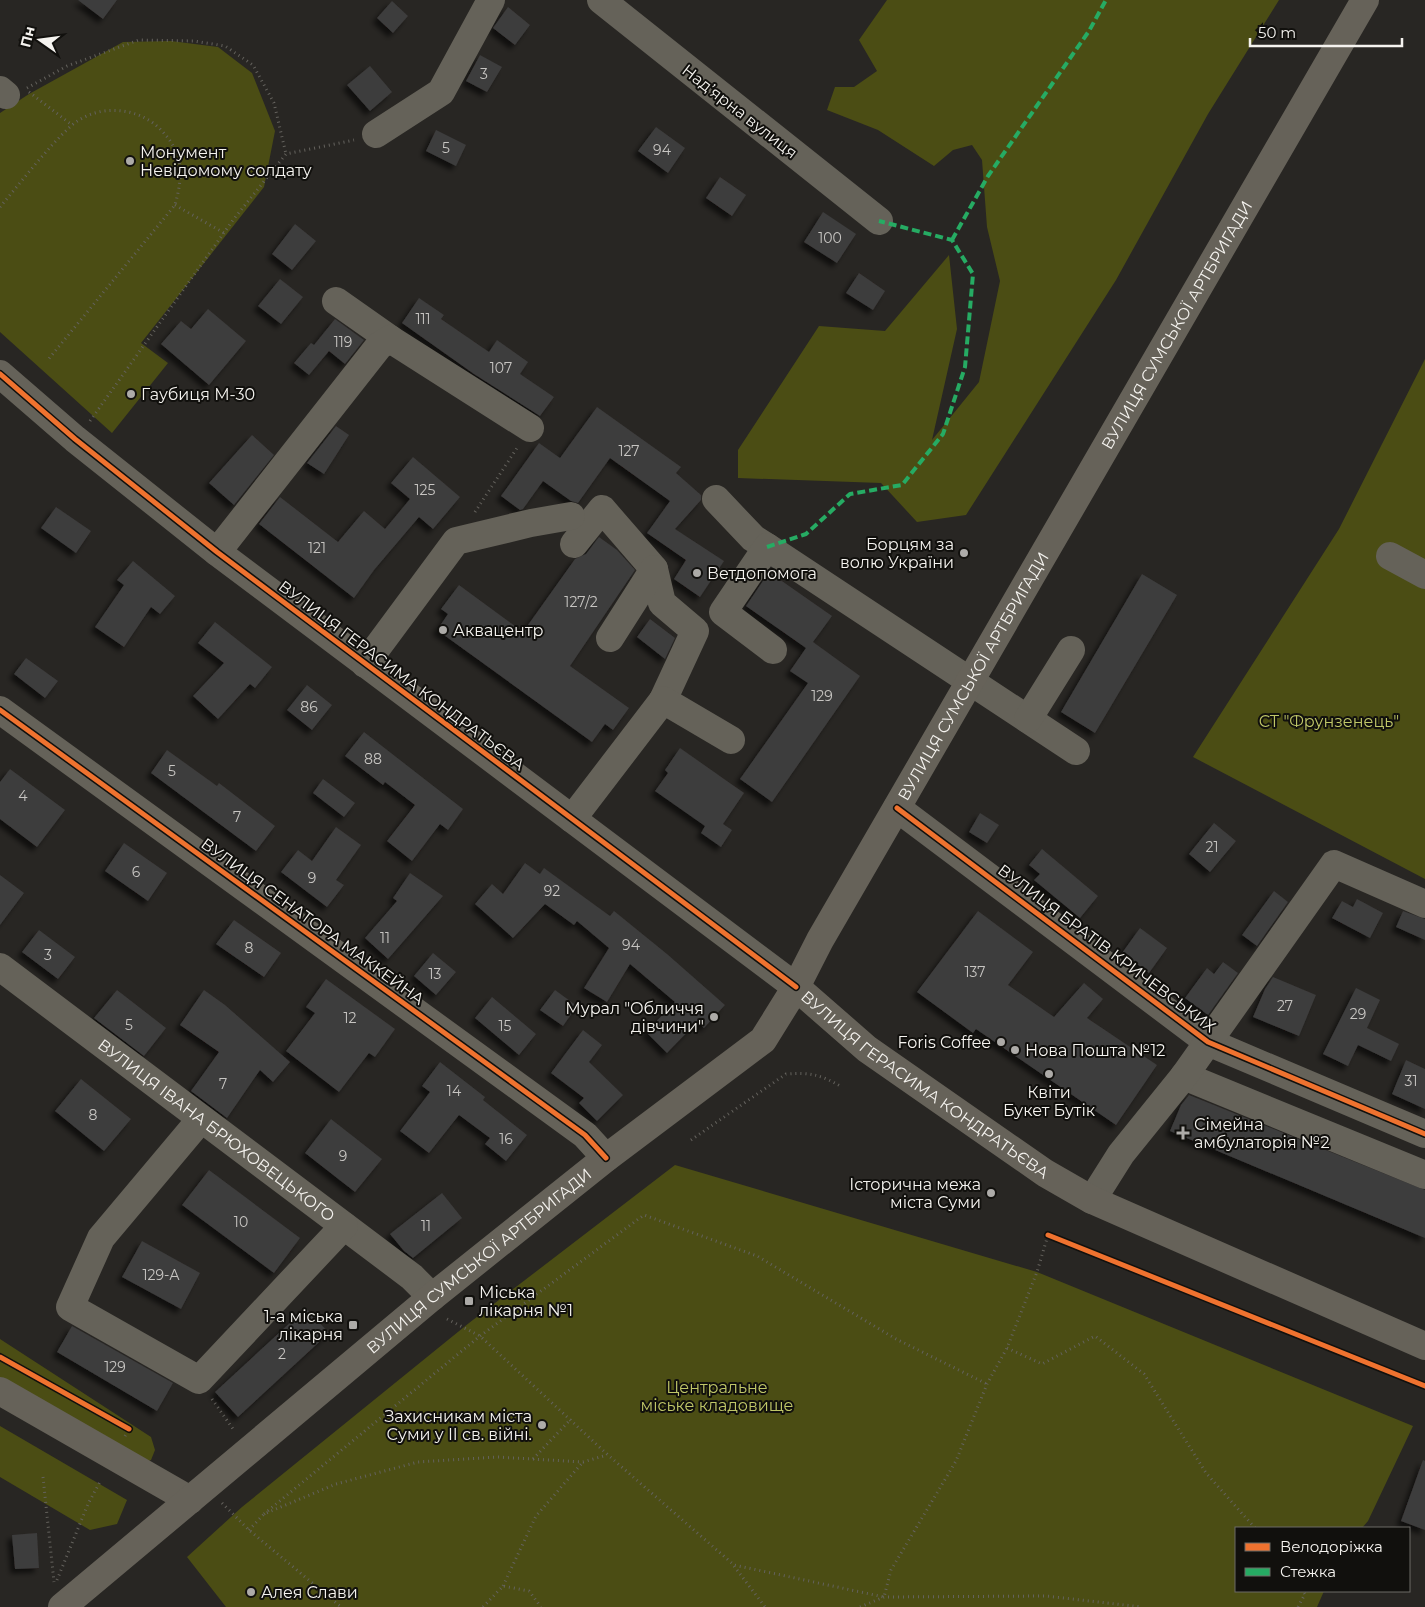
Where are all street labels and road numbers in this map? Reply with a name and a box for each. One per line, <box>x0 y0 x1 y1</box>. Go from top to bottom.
street label: Надʼярна вулиця <box>678 60 801 162</box>
street label: ВУЛИЦЯ СУМСЬКОЇ АРТБРИГАДИ <box>1098 198 1256 453</box>
street label: ВУЛИЦЯ СУМСЬКОЇ АРТБРИГАДИ <box>894 549 1053 804</box>
street label: ВУЛИЦЯ ГЕРАСИМА КОНДРАТЬЄВА <box>275 577 529 774</box>
street label: ВУЛИЦЯ СЕНАТОРА МАККЕЙНА <box>197 834 428 1009</box>
street label: ВУЛИЦЯ БРАТІВ КРИЧЕВСЬКИХ <box>994 860 1220 1037</box>
street label: ВУЛИЦЯ ГЕРАСИМА КОНДРАТЬЄВА <box>797 987 1052 1183</box>
street label: ВУЛИЦЯ ІВАНА БРЮХОВЕЦЬКОГО <box>94 1035 339 1226</box>
street label: ВУЛИЦЯ СУМСЬКОЇ АРТБРИГАДИ <box>363 1164 595 1358</box>

